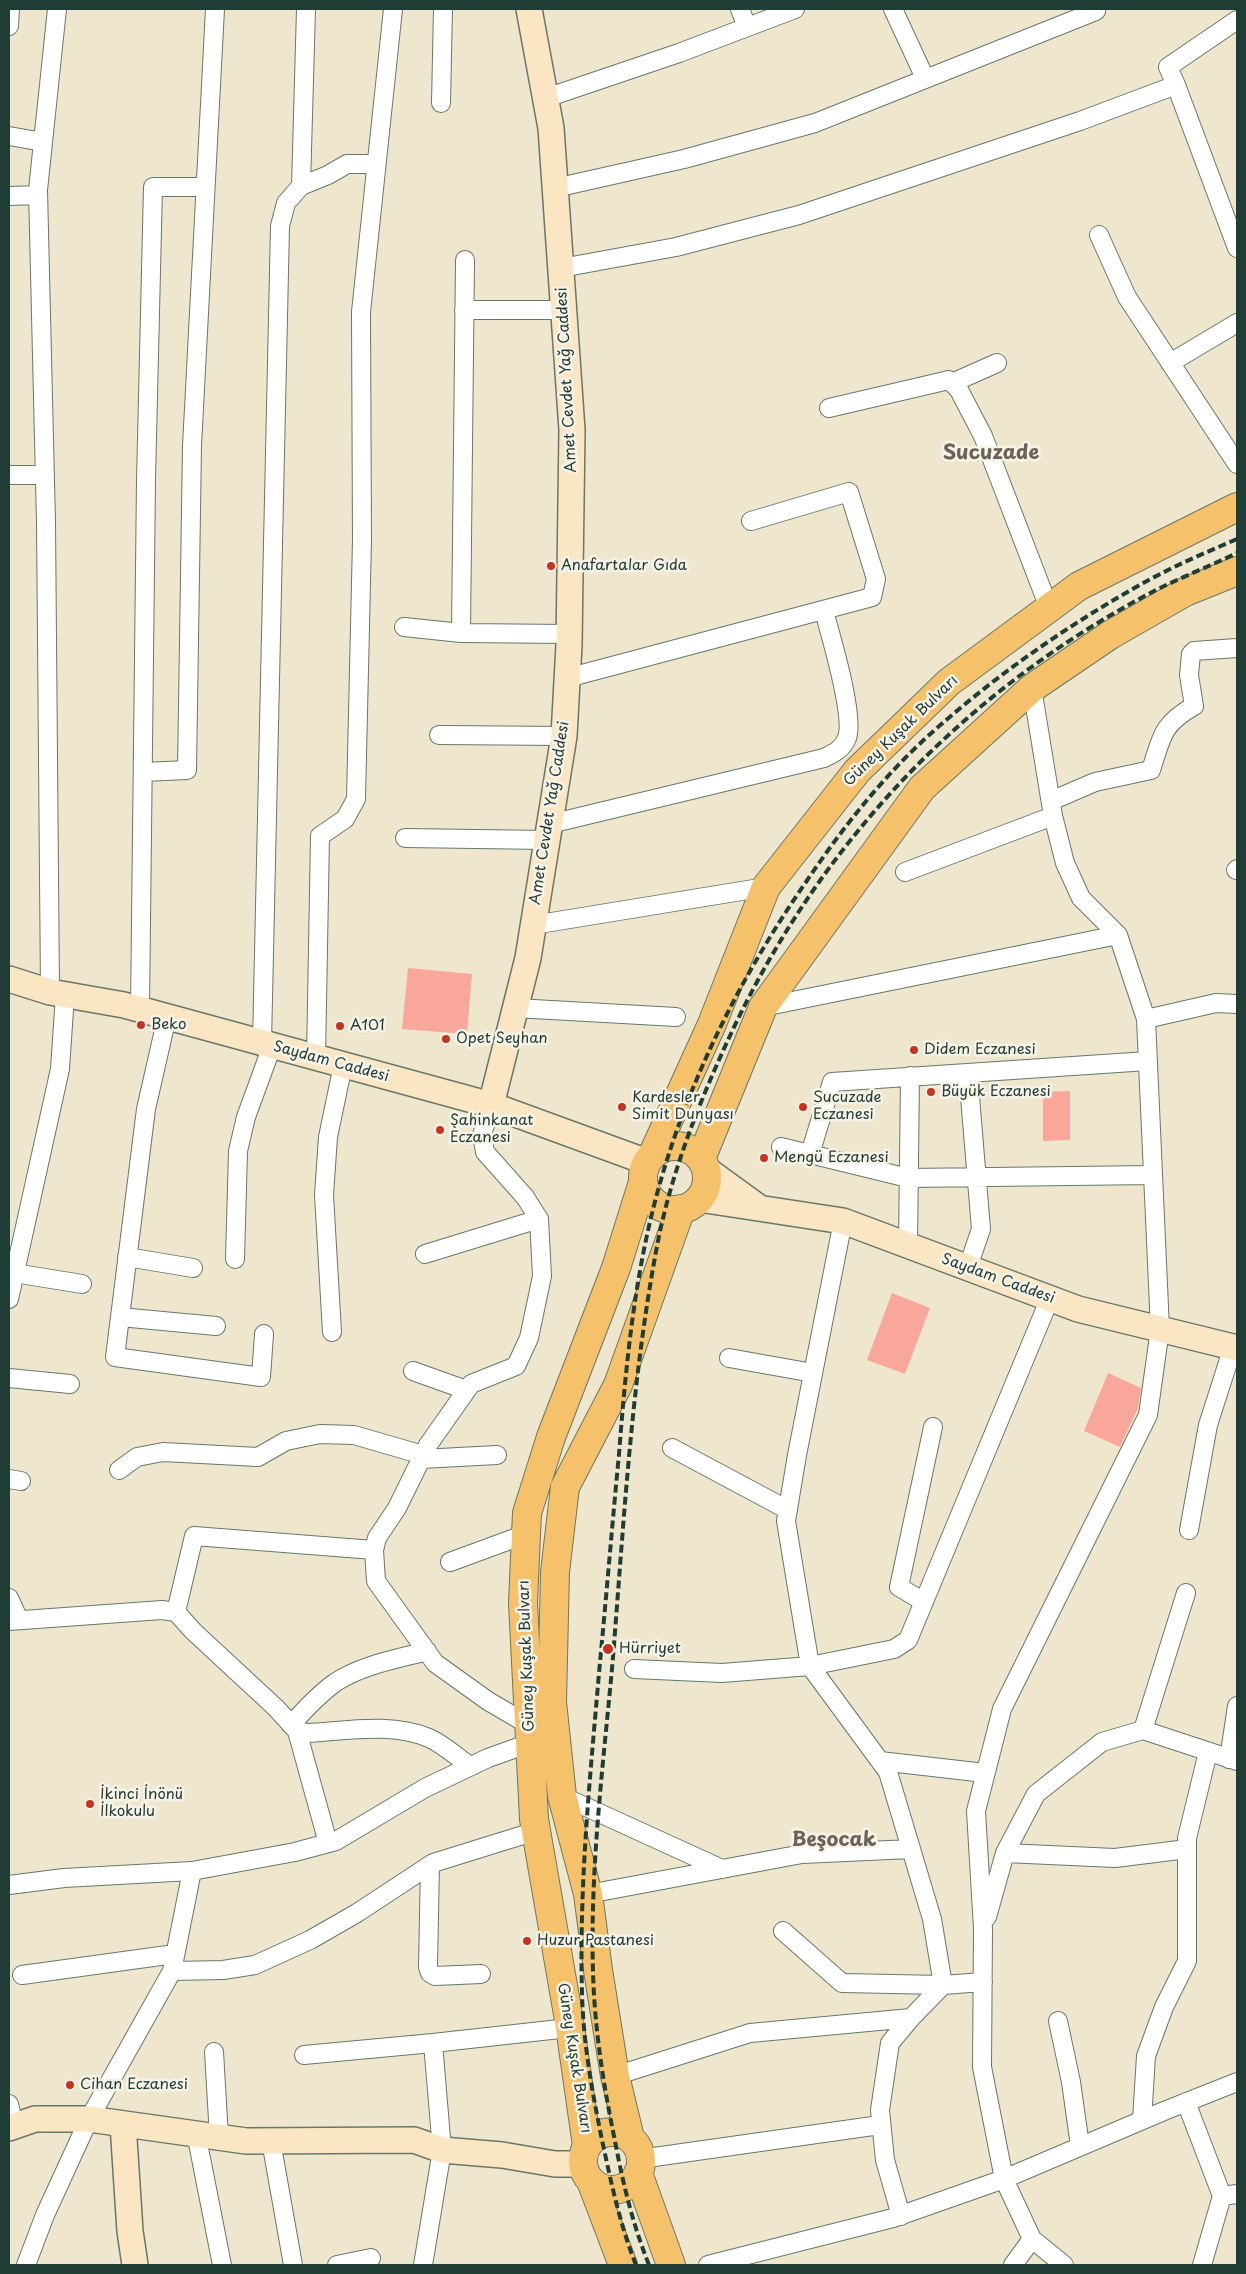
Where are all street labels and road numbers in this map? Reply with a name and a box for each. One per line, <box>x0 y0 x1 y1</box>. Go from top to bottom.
street label: Amet Cevdet Yağ Caddesi <box>553 287 581 473</box>
street label: Güney Kuşak Bulvarı <box>840 672 962 790</box>
street label: Amet Cevdet Yağ Caddesi <box>527 720 573 906</box>
street label: Saydam Caddesi <box>271 1038 391 1086</box>
street label: Saydam Caddesi <box>939 1250 1057 1308</box>
street label: Güney Kuşak Bulvarı <box>515 1580 539 1732</box>
street label: Güney Kuşak Bulvarı <box>553 1982 595 2134</box>

